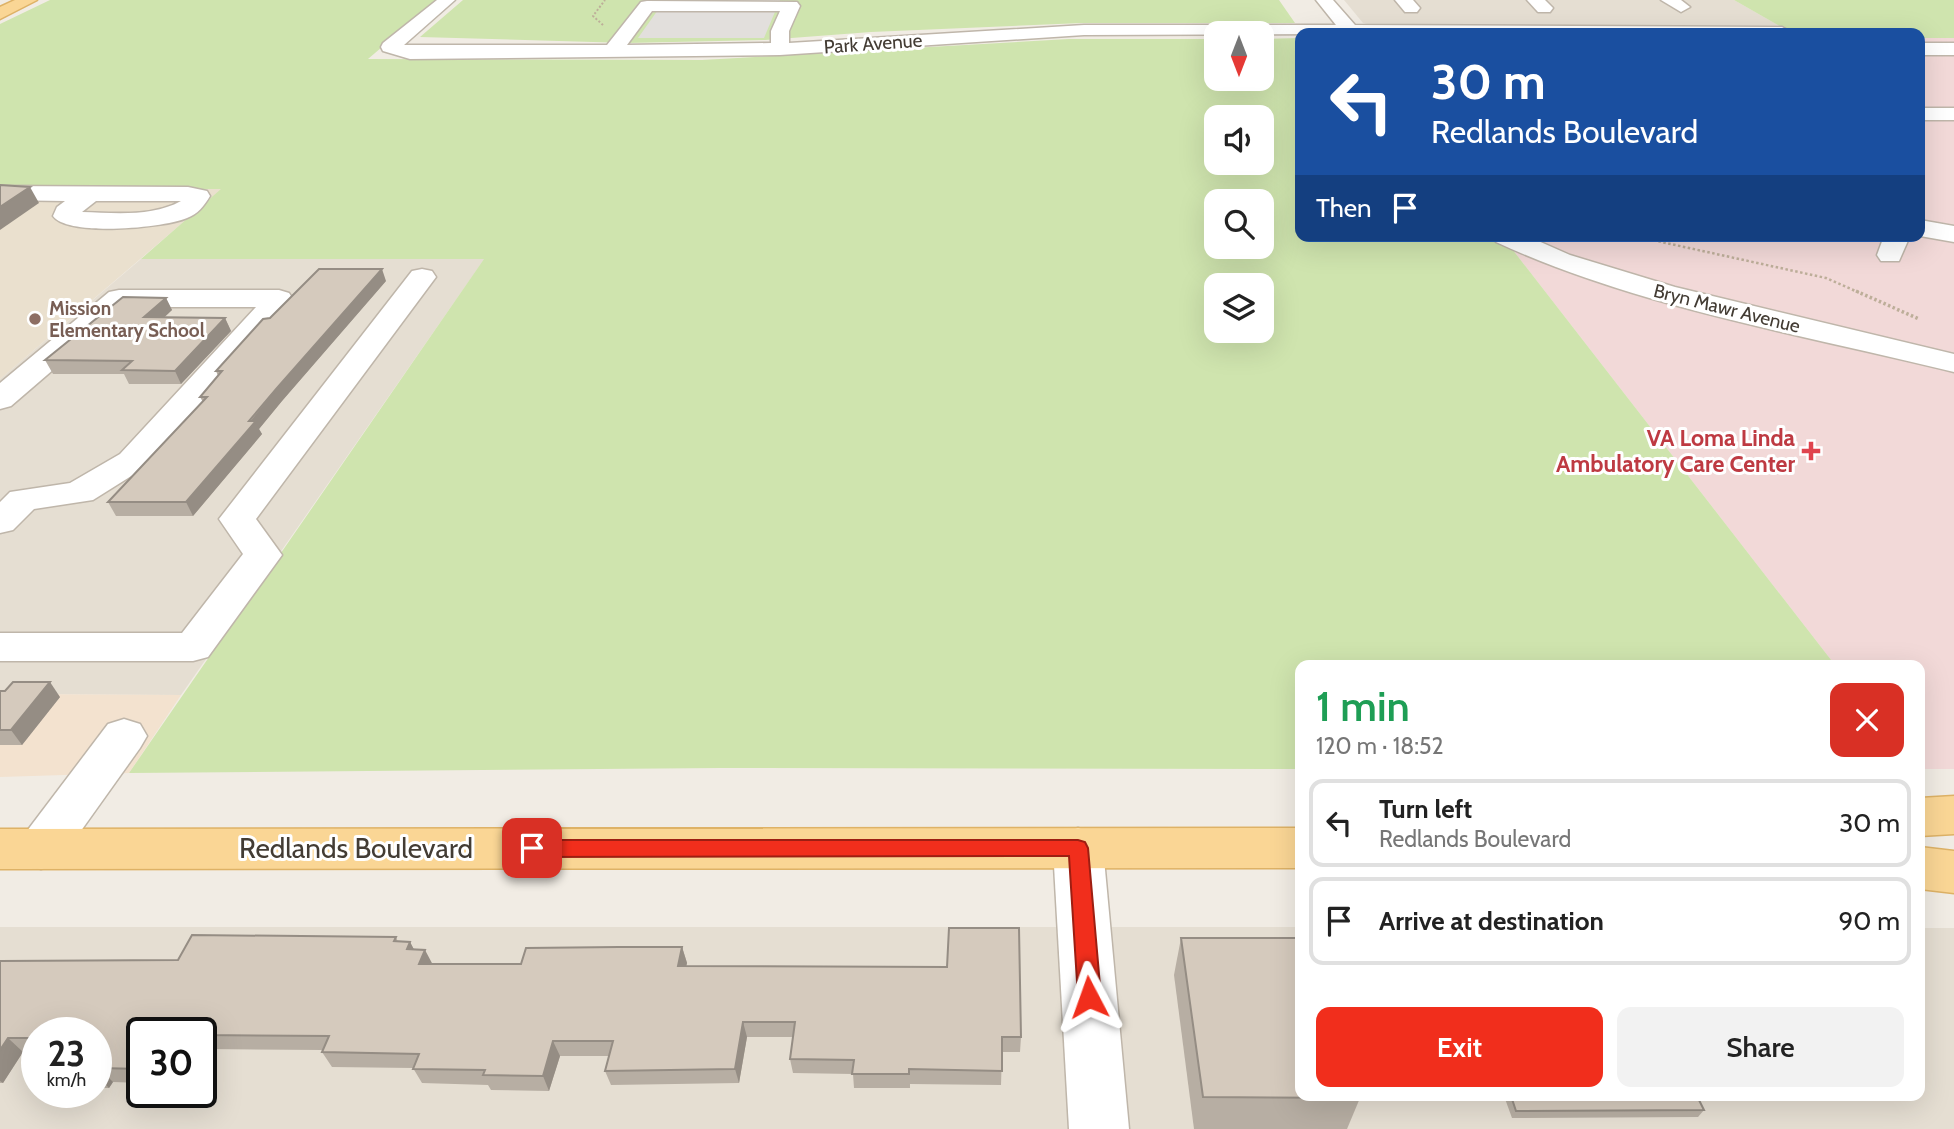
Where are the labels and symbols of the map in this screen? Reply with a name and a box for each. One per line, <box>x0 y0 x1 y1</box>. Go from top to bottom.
north arrow <box>1204 21 1274 91</box>
street label: Park Avenue <box>823 29 923 58</box>
street label: Bryn Mawr Avenue <box>1651 279 1803 338</box>
place label: Mission Elementary School <box>49 297 205 342</box>
marker: Mission Elementary School <box>27 311 43 327</box>
place label: VA Loma Linda Ambulatory Care Center <box>1556 424 1796 478</box>
marker: VA Loma Linda Ambulatory Care Center <box>1801 441 1821 461</box>
pin <box>502 818 562 878</box>
street label: Redlands Boulevard <box>239 831 473 865</box>
position arrow <box>1052 960 1126 1034</box>
speed limit sign: 30 <box>126 1017 217 1108</box>

